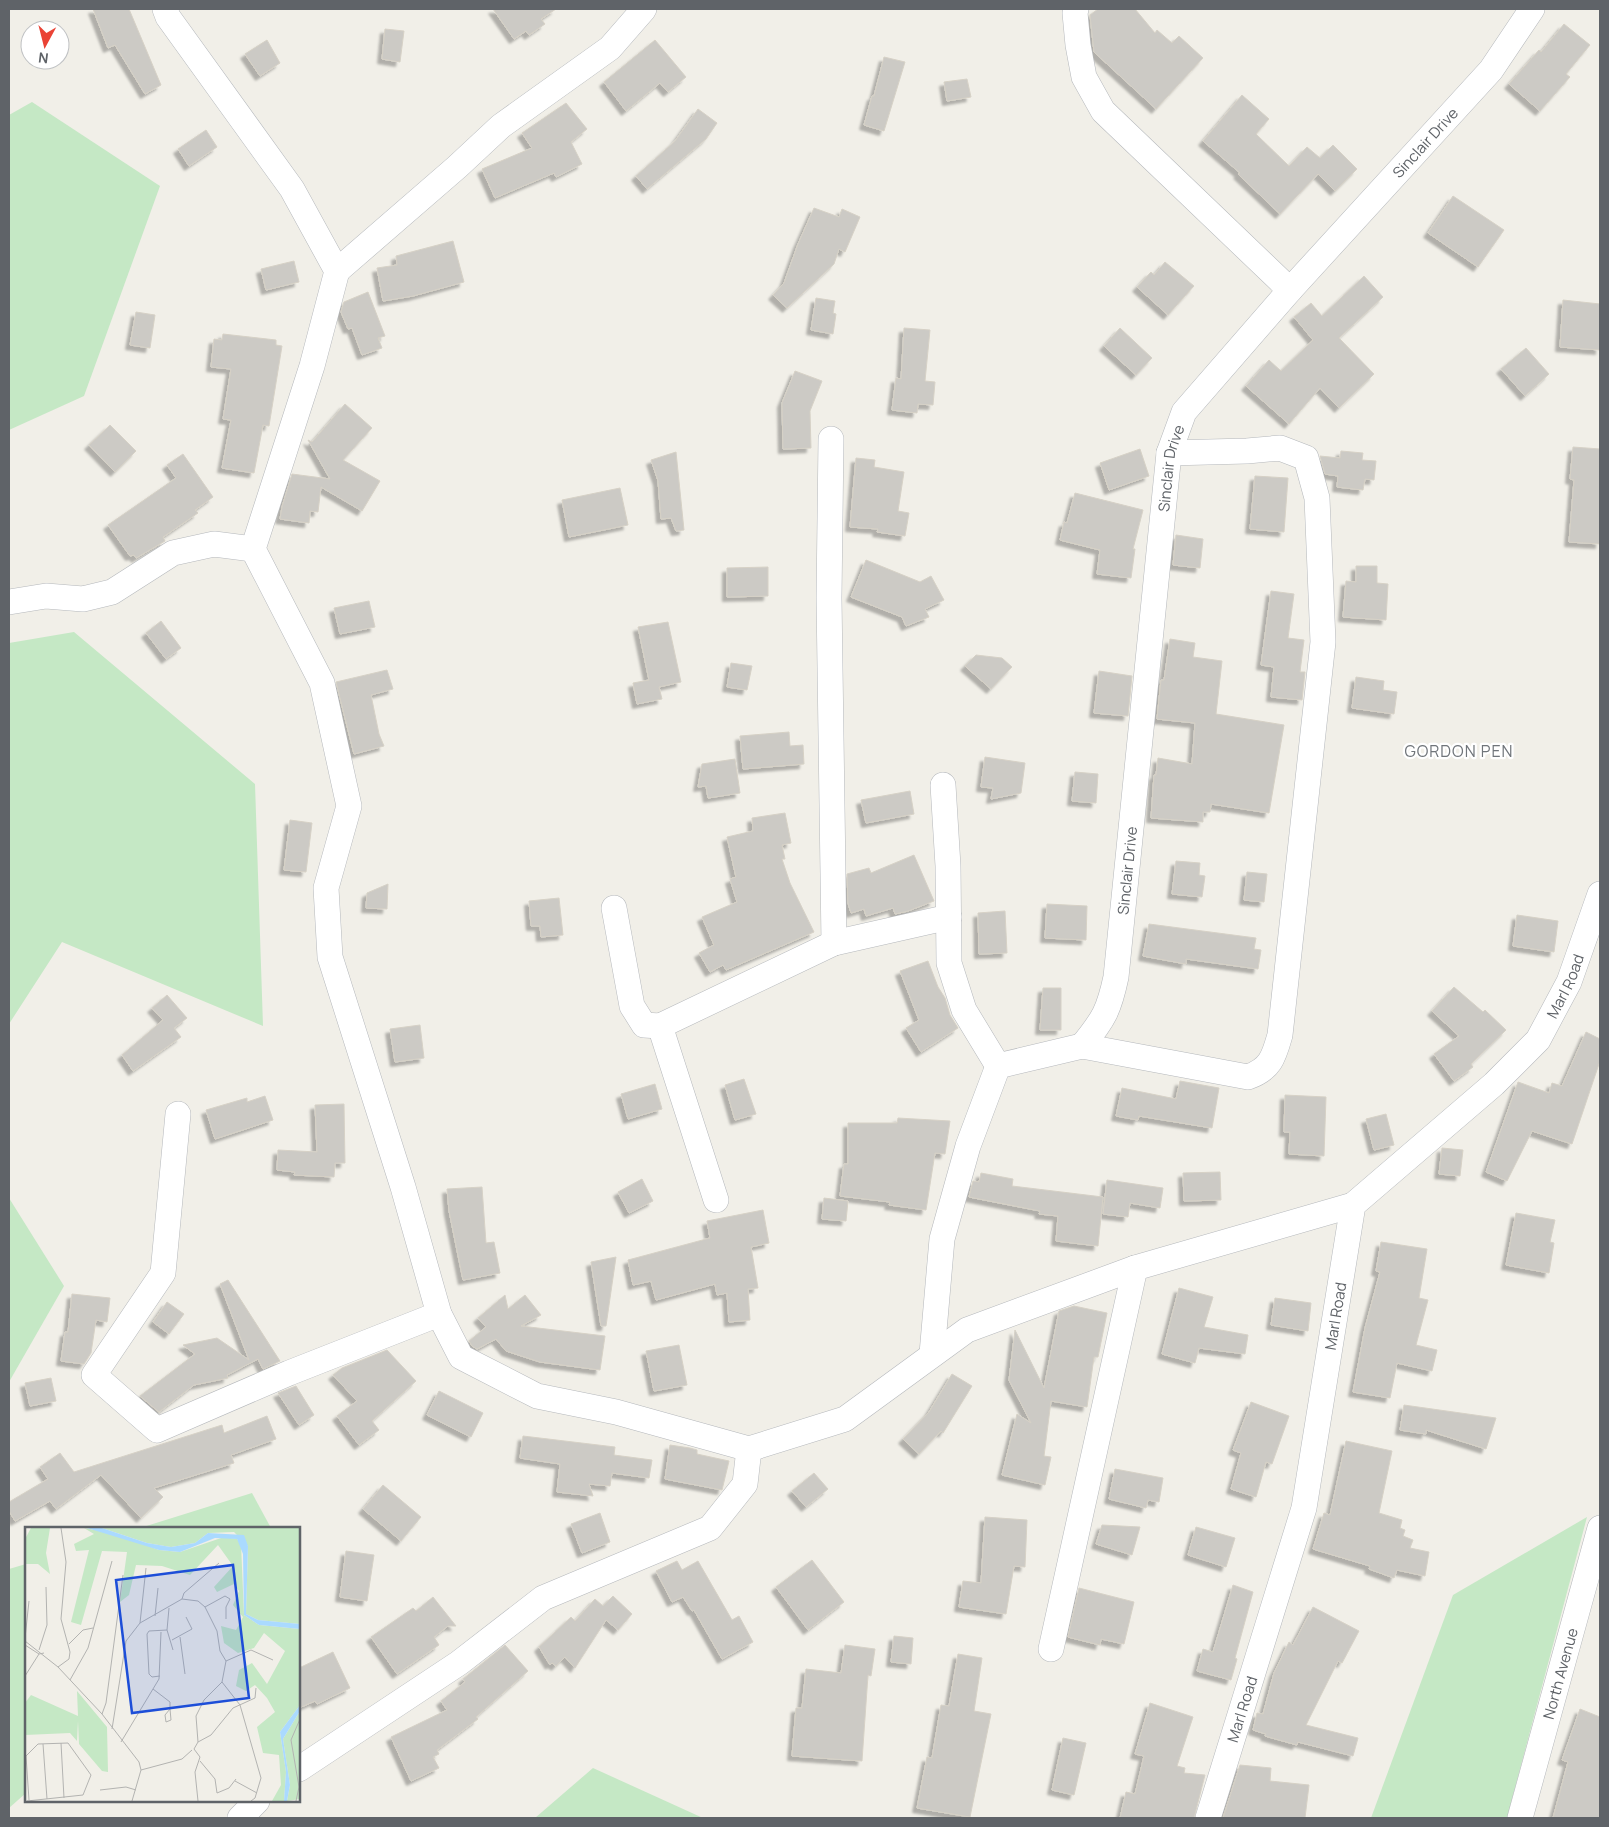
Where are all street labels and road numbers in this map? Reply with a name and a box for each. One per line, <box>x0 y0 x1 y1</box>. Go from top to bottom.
street label: Sinclair Drive <box>1387 102 1463 182</box>
street label: Sinclair Drive <box>1153 421 1189 513</box>
street label: Sinclair Drive <box>1112 825 1142 916</box>
street label: Marl Road <box>1541 951 1589 1022</box>
street label: Marl Road <box>1319 1281 1351 1351</box>
street label: North Avenue <box>1537 1625 1583 1721</box>
street label: Marl Road <box>1222 1673 1262 1745</box>

